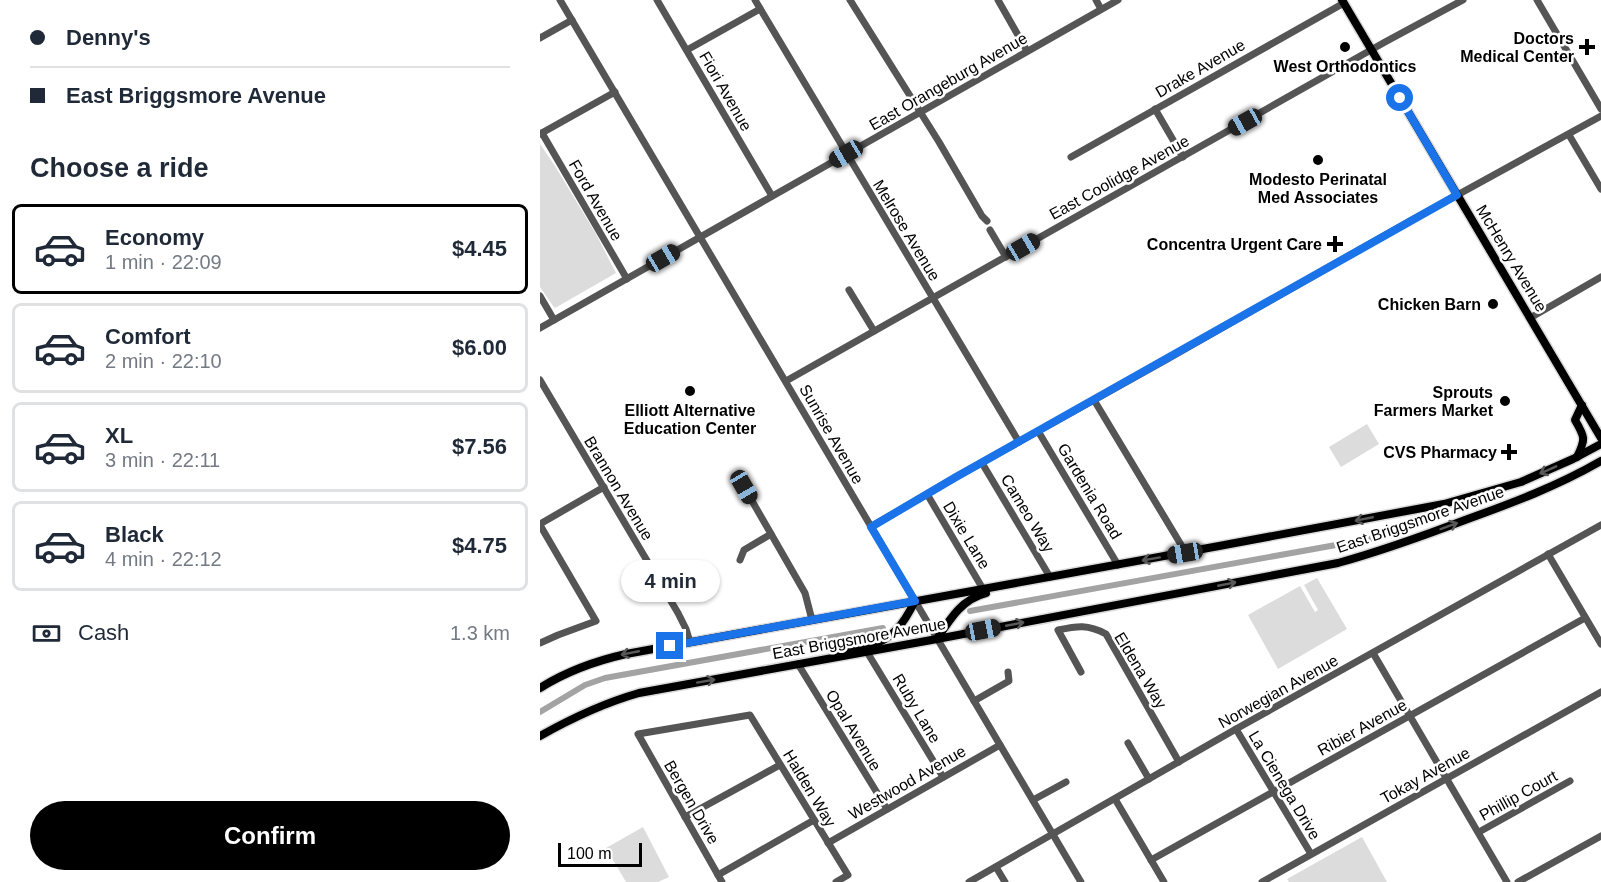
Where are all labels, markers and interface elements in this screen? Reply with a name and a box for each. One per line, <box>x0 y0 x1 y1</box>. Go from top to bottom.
text: Denny's <box>66 25 151 50</box>
street label: East Orangeburg Avenue <box>866 29 1030 134</box>
place label: Doctors Medical Center <box>1460 30 1574 65</box>
street label: Drake Avenue <box>1153 36 1248 101</box>
marker: Doctors Medical Center <box>1578 38 1596 56</box>
marker: West Orthodontics <box>1338 40 1352 54</box>
street label: Fiori Avenue <box>696 49 755 134</box>
place label: West Orthodontics <box>1274 58 1417 75</box>
text: East Briggsmore Avenue <box>66 83 326 108</box>
route start <box>1386 84 1413 111</box>
car <box>1225 105 1265 139</box>
street label: East Coolidge Avenue <box>1046 132 1192 223</box>
car <box>826 137 866 171</box>
text: Choose a ride <box>30 153 209 183</box>
marker: Modesto Perinatal Med Associates <box>1311 153 1325 167</box>
street label: Ford Avenue <box>566 157 626 244</box>
place label: Modesto Perinatal Med Associates <box>1249 171 1387 206</box>
street label: Melrose Avenue <box>870 177 943 284</box>
street label: McHenry Avenue <box>1473 202 1550 315</box>
icon: car <box>33 222 87 276</box>
text: Economy <box>105 225 204 250</box>
car <box>1003 230 1043 264</box>
marker: Concentra Urgent Care <box>1326 235 1344 253</box>
text: $4.45 <box>452 236 507 261</box>
place label: Concentra Urgent Care <box>1147 236 1322 253</box>
car <box>643 241 683 275</box>
text: 1 min · 22:09 <box>105 251 222 273</box>
place label: Chicken Barn <box>1378 296 1481 313</box>
marker: Chicken Barn <box>1486 297 1500 311</box>
icon: car <box>33 321 87 375</box>
text: Comfort <box>105 324 191 349</box>
text: $6.00 <box>452 335 507 360</box>
text: 2 min · 22:10 <box>105 350 222 372</box>
street label: Sunrise Avenue <box>796 382 867 487</box>
marker: Elliott Alternative Education Center <box>683 384 697 398</box>
place label: Sprouts Farmers Market <box>1374 384 1494 419</box>
marker: Sprouts Farmers Market <box>1498 394 1512 408</box>
place label: Elliott Alternative Education Center <box>624 402 756 437</box>
icon: car <box>33 420 87 474</box>
text: XL <box>105 423 133 448</box>
street label: Brannon Avenue <box>581 433 656 543</box>
text: $7.56 <box>452 434 507 459</box>
street label: Gardenia Road <box>1054 440 1125 542</box>
place label: CVS Pharmacy <box>1383 444 1497 461</box>
marker: CVS Pharmacy <box>1502 445 1516 459</box>
text: 3 min · 22:11 <box>105 449 220 471</box>
one-way arrow <box>1540 465 1558 476</box>
car <box>727 467 761 507</box>
street label: Cameo Way <box>998 471 1057 555</box>
street label: East Briggsmore Avenue <box>1334 483 1506 556</box>
street label: Dixie Lane <box>940 498 993 572</box>
one-way arrow <box>1354 514 1374 525</box>
icon: car <box>33 519 87 573</box>
one-way arrow <box>1439 520 1458 531</box>
text: Black <box>105 522 164 547</box>
text: $4.75 <box>452 533 507 558</box>
car <box>1166 541 1204 565</box>
text: 4 min · 22:12 <box>105 548 222 570</box>
one-way arrow <box>1142 554 1162 565</box>
callout: 4 min <box>620 559 720 601</box>
text: 4 min <box>644 570 697 592</box>
one-way arrow <box>1217 579 1237 590</box>
street label: East Briggsmore Avenue <box>771 615 947 662</box>
icon: cash <box>30 617 63 650</box>
car <box>964 618 1002 642</box>
one-way arrow <box>1005 618 1024 629</box>
text: Cash <box>78 620 129 645</box>
text: 1.3 km <box>450 622 510 644</box>
street label: Eldena Way <box>1111 629 1170 711</box>
route end <box>656 632 683 659</box>
one-way arrow <box>621 648 641 659</box>
street label: Norwegian Avenue <box>1216 651 1341 731</box>
street label: Ruby Lane <box>889 671 944 746</box>
one-way arrow <box>695 675 715 686</box>
street label: Opal Avenue <box>823 687 884 774</box>
street label: Ribier Avenue <box>1315 696 1410 759</box>
street label: La Cienega Drive <box>1245 728 1324 843</box>
street label: Westwood Avenue <box>846 742 969 823</box>
street label: Tokay Avenue <box>1378 744 1473 807</box>
street label: Halden Way <box>780 747 839 830</box>
street label: Bergen Drive <box>661 758 722 847</box>
street label: Phillip Court <box>1476 767 1561 824</box>
button: Confirm <box>30 801 510 870</box>
scale bar <box>558 840 642 868</box>
text: 100 m <box>567 845 611 862</box>

